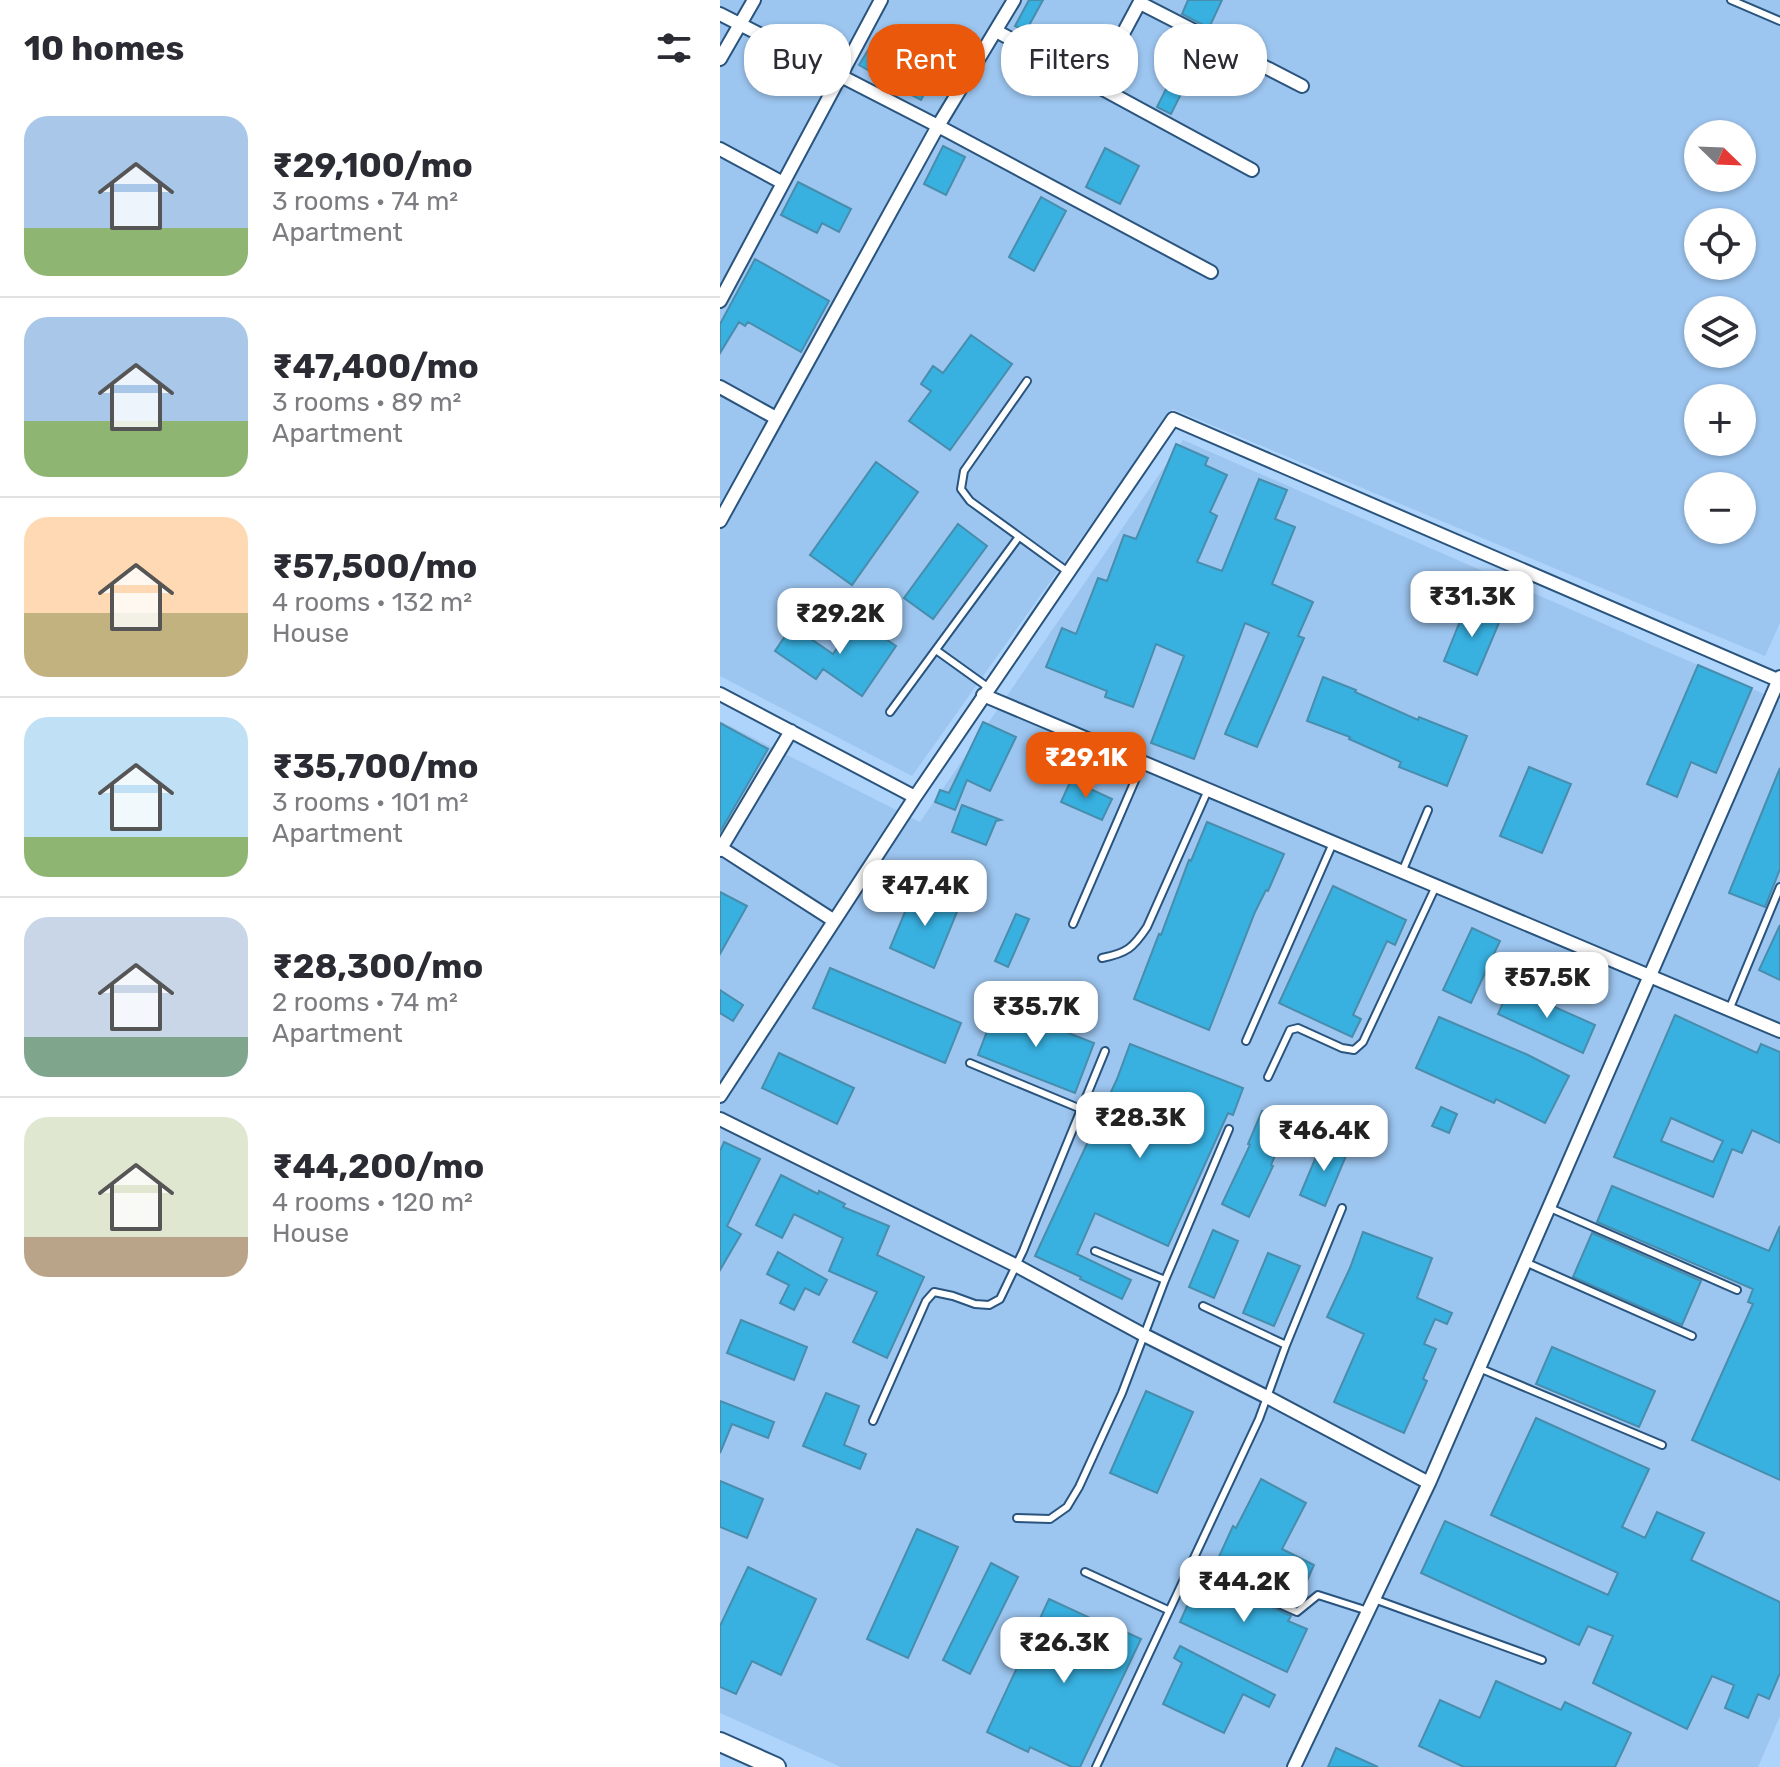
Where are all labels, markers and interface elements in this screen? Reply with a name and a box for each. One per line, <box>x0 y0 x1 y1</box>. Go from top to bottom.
chip: Buy <box>744 24 851 96</box>
chip: Rent <box>867 24 985 96</box>
chip: Filters <box>1001 24 1138 96</box>
chip: New <box>1154 24 1267 96</box>
icon: filters <box>652 26 696 70</box>
text: 10 homes <box>24 28 184 69</box>
north arrow <box>1684 120 1756 192</box>
map controls <box>1684 120 1756 544</box>
text: ₹29,100/mo <box>272 145 473 186</box>
icon: home <box>88 148 184 244</box>
text: 3 rooms · 74 m² <box>272 186 458 217</box>
button: locate <box>1684 208 1756 280</box>
text: Apartment <box>272 217 403 248</box>
button: layers <box>1684 296 1756 368</box>
text: ₹47,400/mo <box>272 346 479 387</box>
icon: home <box>88 349 184 445</box>
button: + <box>1684 384 1756 456</box>
text: 3 rooms · 89 m² <box>272 387 461 418</box>
text: Apartment <box>272 418 403 449</box>
button: − <box>1684 472 1756 544</box>
text: ₹57,500/mo <box>272 546 477 587</box>
icon: home <box>88 549 184 645</box>
pin: ₹31.3K <box>1407 571 1537 639</box>
text: ₹31.3K <box>1428 581 1516 612</box>
text: 4 rooms · 132 m² <box>272 587 472 618</box>
pin: ₹29.2K <box>775 588 905 656</box>
text: ₹29.2K <box>795 598 885 629</box>
text: House <box>272 618 349 649</box>
pin: ₹29.1K <box>1021 732 1151 800</box>
text: ₹29.1K <box>1044 742 1128 773</box>
text: ₹35,700/mo <box>272 746 479 787</box>
icon: home <box>88 749 184 845</box>
text: 3 rooms · 101 m² <box>272 787 468 818</box>
text: Apartment <box>272 818 403 849</box>
pin: ₹47.4K <box>860 860 990 928</box>
text: ₹47.4K <box>881 870 969 901</box>
text: ₹28,300/mo <box>272 946 483 987</box>
icon: home <box>88 949 184 1045</box>
pin: ₹57.5K <box>1482 952 1612 1020</box>
text: ₹57.5K <box>1503 962 1591 993</box>
pin: ₹35.7K <box>971 981 1101 1049</box>
text: 2 rooms · 74 m² <box>272 987 458 1018</box>
text: ₹35.7K <box>992 991 1080 1022</box>
text: Apartment <box>272 1018 403 1049</box>
pin: ₹28.3K <box>1075 1092 1205 1160</box>
text: ₹28.3K <box>1094 1102 1186 1133</box>
pin: ₹46.4K <box>1259 1105 1389 1173</box>
text: ₹46.4K <box>1278 1115 1370 1146</box>
text: ₹44,200/mo <box>272 1146 484 1187</box>
icon: home <box>88 1149 184 1245</box>
text: 4 rooms · 120 m² <box>272 1187 473 1218</box>
text: House <box>272 1218 349 1249</box>
pin: ₹44.2K <box>1179 1556 1309 1624</box>
text: ₹44.2K <box>1198 1566 1290 1597</box>
pin: ₹26.3K <box>999 1617 1129 1685</box>
text: ₹26.3K <box>1018 1627 1110 1658</box>

